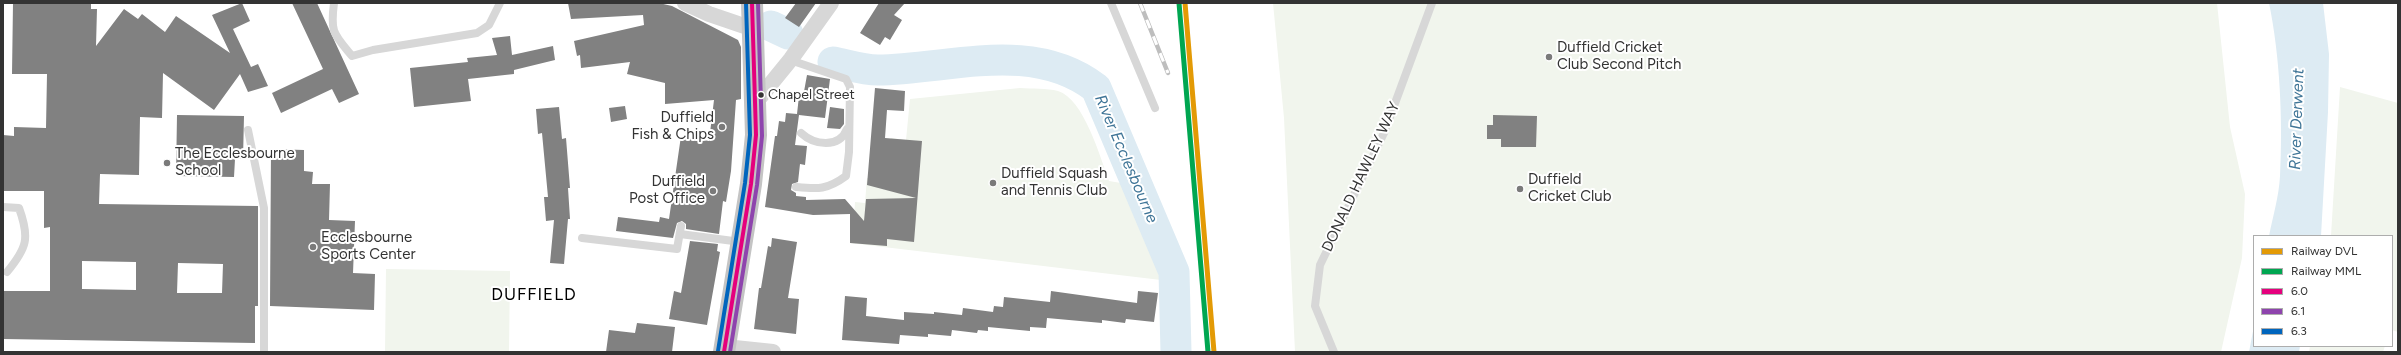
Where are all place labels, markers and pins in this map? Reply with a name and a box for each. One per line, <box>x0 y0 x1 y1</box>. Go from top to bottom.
place label: Duffield Cricket Club Second Pitch <box>1557 39 1681 74</box>
marker: Duffield Cricket Club Second Pitch <box>1544 52 1554 62</box>
place label: Chapel Street <box>768 87 855 103</box>
marker: Chapel Street <box>756 90 766 100</box>
place label: Duffield Fish & Chips <box>631 109 714 144</box>
marker: Duffield Fish & Chips <box>717 122 727 132</box>
place label: The Ecclesbourne School <box>175 145 295 180</box>
marker: The Ecclesbourne School <box>162 158 172 168</box>
place label: Duffield Squash and Tennis Club <box>1001 165 1107 200</box>
place label: Duffield Cricket Club <box>1528 171 1611 206</box>
place label: Duffield Post Office <box>629 173 705 208</box>
marker: Duffield Squash and Tennis Club <box>988 178 998 188</box>
marker: Duffield Cricket Club <box>1515 184 1525 194</box>
marker: Duffield Post Office <box>708 186 718 196</box>
place label: Ecclesbourne Sports Center <box>321 229 415 264</box>
marker: Ecclesbourne Sports Center <box>308 242 318 252</box>

